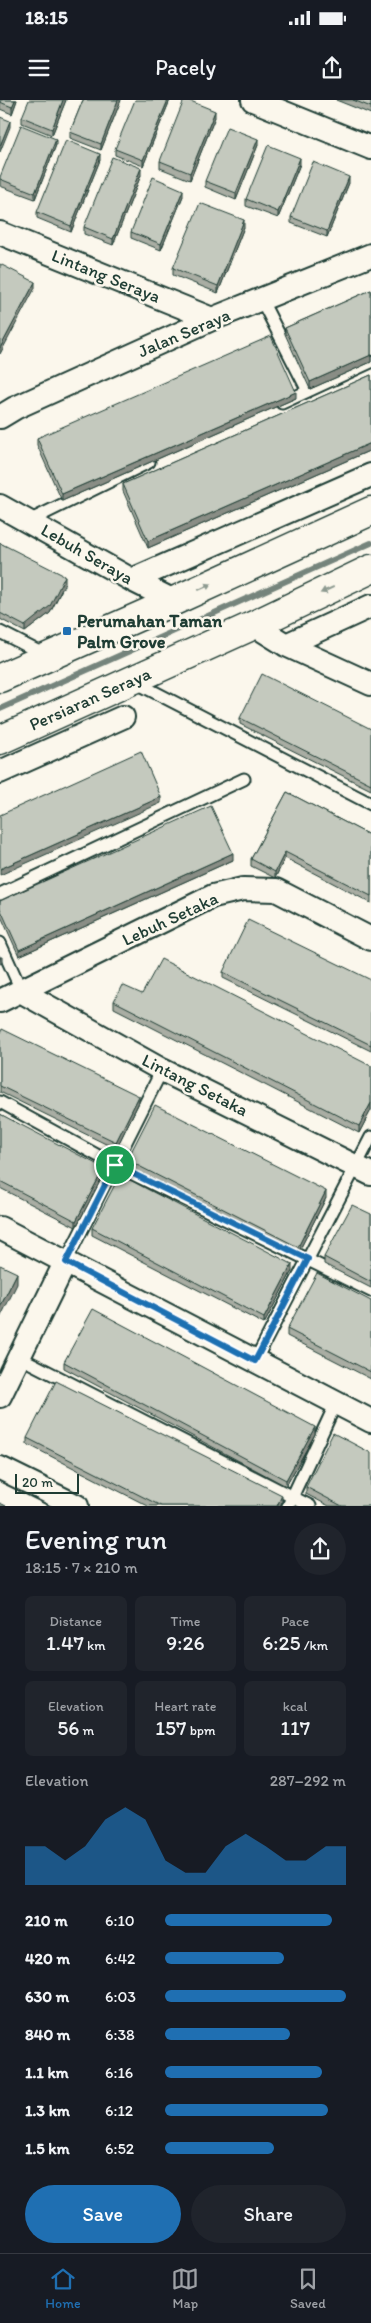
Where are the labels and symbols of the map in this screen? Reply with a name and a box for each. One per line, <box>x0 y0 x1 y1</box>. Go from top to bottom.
street label: Lintang Seraya <box>48 244 164 308</box>
street label: Jalan Seraya <box>135 304 233 362</box>
street label: Lebuh Seraya <box>37 519 137 589</box>
one-way arrow <box>198 583 212 591</box>
one-way arrow <box>320 586 334 594</box>
place label: Perumahan Taman Palm Grove <box>77 610 223 653</box>
marker: Perumahan Taman Palm Grove <box>61 625 73 637</box>
street label: Persiaran Seraya <box>26 662 155 736</box>
street label: Lebuh Setaka <box>119 887 222 951</box>
street label: Lintang Setaka <box>138 1049 252 1121</box>
pin <box>94 1144 136 1186</box>
scale bar <box>15 1470 79 1494</box>

